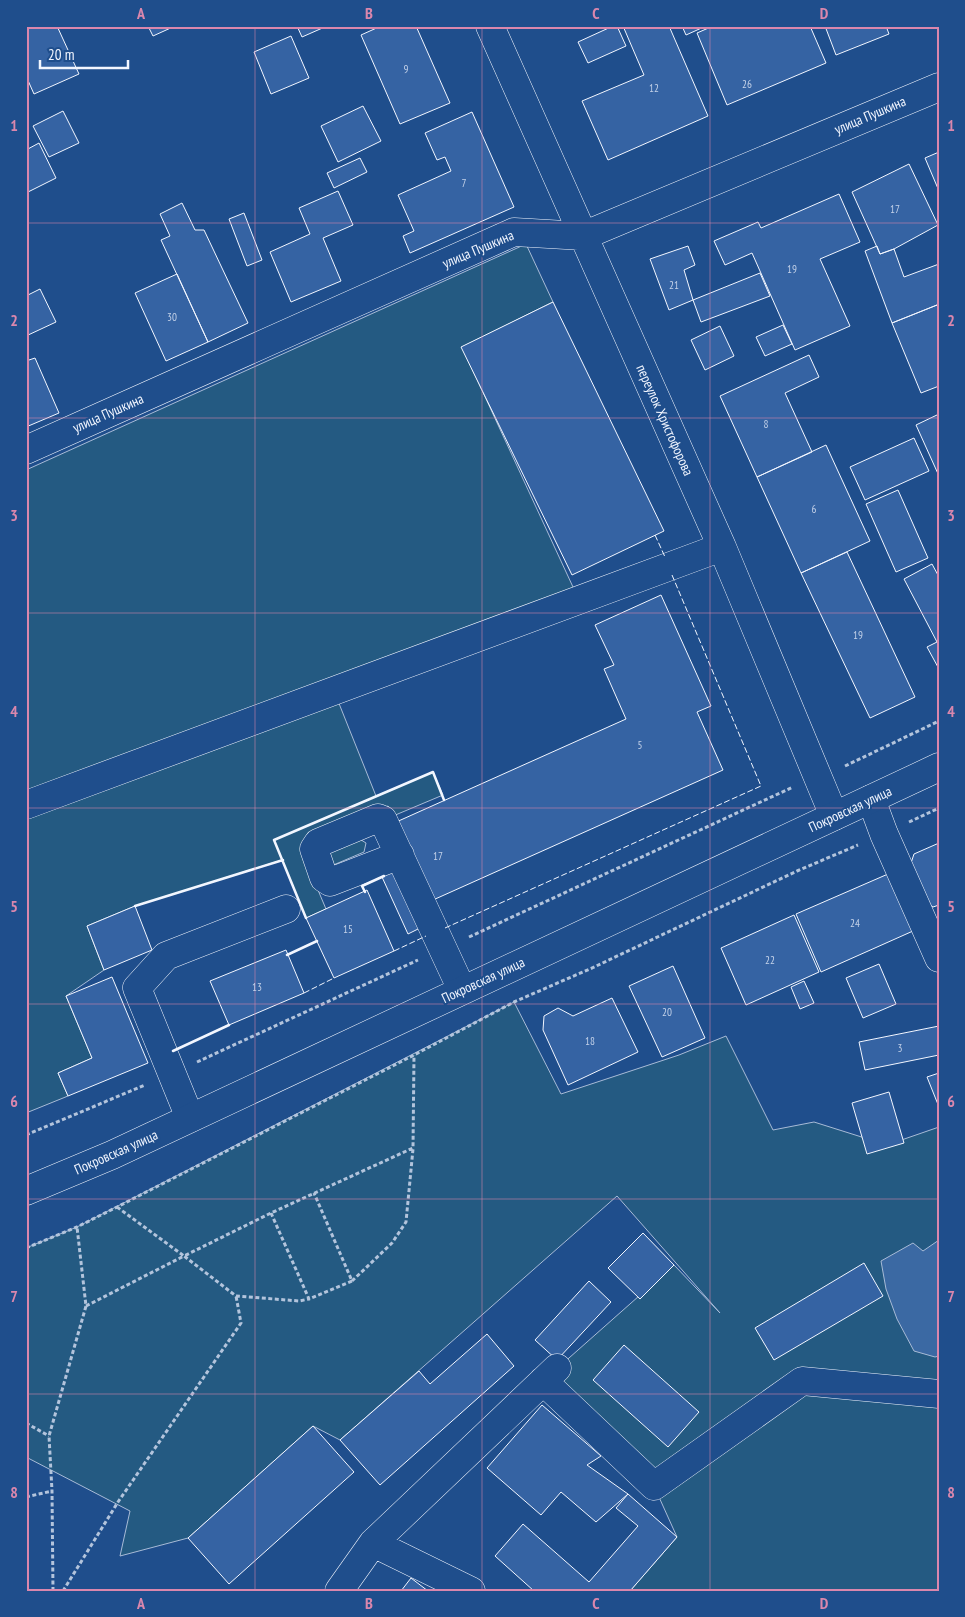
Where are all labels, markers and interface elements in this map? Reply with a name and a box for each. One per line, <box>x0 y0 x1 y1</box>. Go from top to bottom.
text: A <box>136 3 146 23</box>
text: B <box>365 3 373 23</box>
text: C <box>592 3 600 23</box>
text: D <box>820 3 829 23</box>
scale bar <box>40 38 128 70</box>
text: 20 m <box>48 45 74 64</box>
house number: 9 <box>404 62 409 76</box>
house number: 26 <box>742 77 752 91</box>
house number: 12 <box>649 81 659 95</box>
street label: улица Пушкина <box>832 92 908 138</box>
text: 1 <box>10 115 18 135</box>
text: 1 <box>947 115 955 135</box>
house number: 7 <box>462 176 467 190</box>
house number: 17 <box>890 202 900 216</box>
street label: улица Пушкина <box>440 226 516 272</box>
house number: 19 <box>787 262 797 276</box>
house number: 21 <box>669 278 679 292</box>
text: 2 <box>10 310 18 330</box>
house number: 30 <box>167 310 177 324</box>
text: 2 <box>947 310 955 330</box>
street label: переулок Христофорова <box>632 362 698 478</box>
street label: улица Пушкина <box>70 389 146 437</box>
house number: 8 <box>764 417 769 431</box>
house number: 6 <box>812 502 817 516</box>
text: 3 <box>10 505 18 525</box>
text: 3 <box>947 505 955 525</box>
house number: 19 <box>853 628 863 642</box>
text: 4 <box>10 701 18 721</box>
text: 4 <box>947 701 955 721</box>
house number: 5 <box>638 738 643 752</box>
street label: Покровская улица <box>806 782 894 836</box>
house number: 17 <box>433 849 443 863</box>
text: 5 <box>10 896 18 916</box>
text: 5 <box>947 896 955 916</box>
house number: 24 <box>850 916 860 930</box>
house number: 15 <box>343 922 353 936</box>
street label: Покровская улица <box>439 953 527 1007</box>
house number: 22 <box>765 953 775 967</box>
house number: 13 <box>252 980 262 994</box>
house number: 20 <box>662 1005 672 1019</box>
house number: 18 <box>585 1034 595 1048</box>
house number: 3 <box>898 1041 903 1055</box>
text: 6 <box>10 1091 18 1111</box>
text: 6 <box>947 1091 955 1111</box>
street label: Покровская улица <box>71 1126 161 1178</box>
text: 7 <box>10 1286 18 1306</box>
text: 7 <box>947 1286 955 1306</box>
text: 8 <box>10 1482 18 1502</box>
text: 8 <box>947 1482 955 1502</box>
text: A <box>136 1593 146 1613</box>
text: B <box>365 1593 373 1613</box>
text: C <box>592 1593 600 1613</box>
text: D <box>820 1593 829 1613</box>

